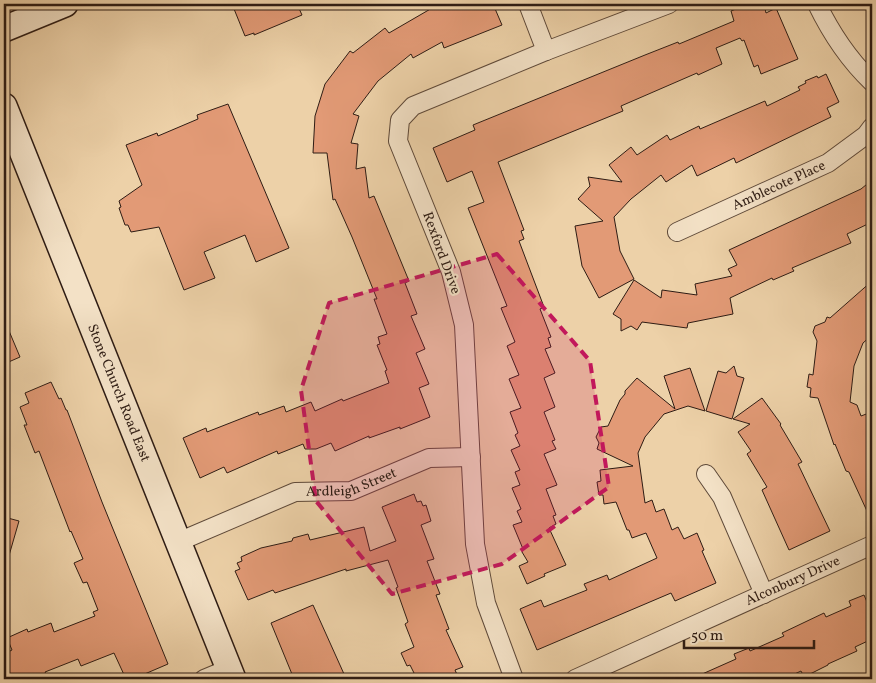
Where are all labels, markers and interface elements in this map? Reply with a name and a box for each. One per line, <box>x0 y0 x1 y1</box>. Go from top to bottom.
street label: Amblecote Place <box>729 156 829 215</box>
street label: Rexford Drive <box>417 209 465 297</box>
street label: Stone Church Road East <box>83 321 155 465</box>
street label: Ardleigh Street <box>306 463 400 501</box>
street label: Alconbury Drive <box>743 551 843 610</box>
scale bar <box>684 618 814 650</box>
text: 50 m <box>691 626 723 647</box>

